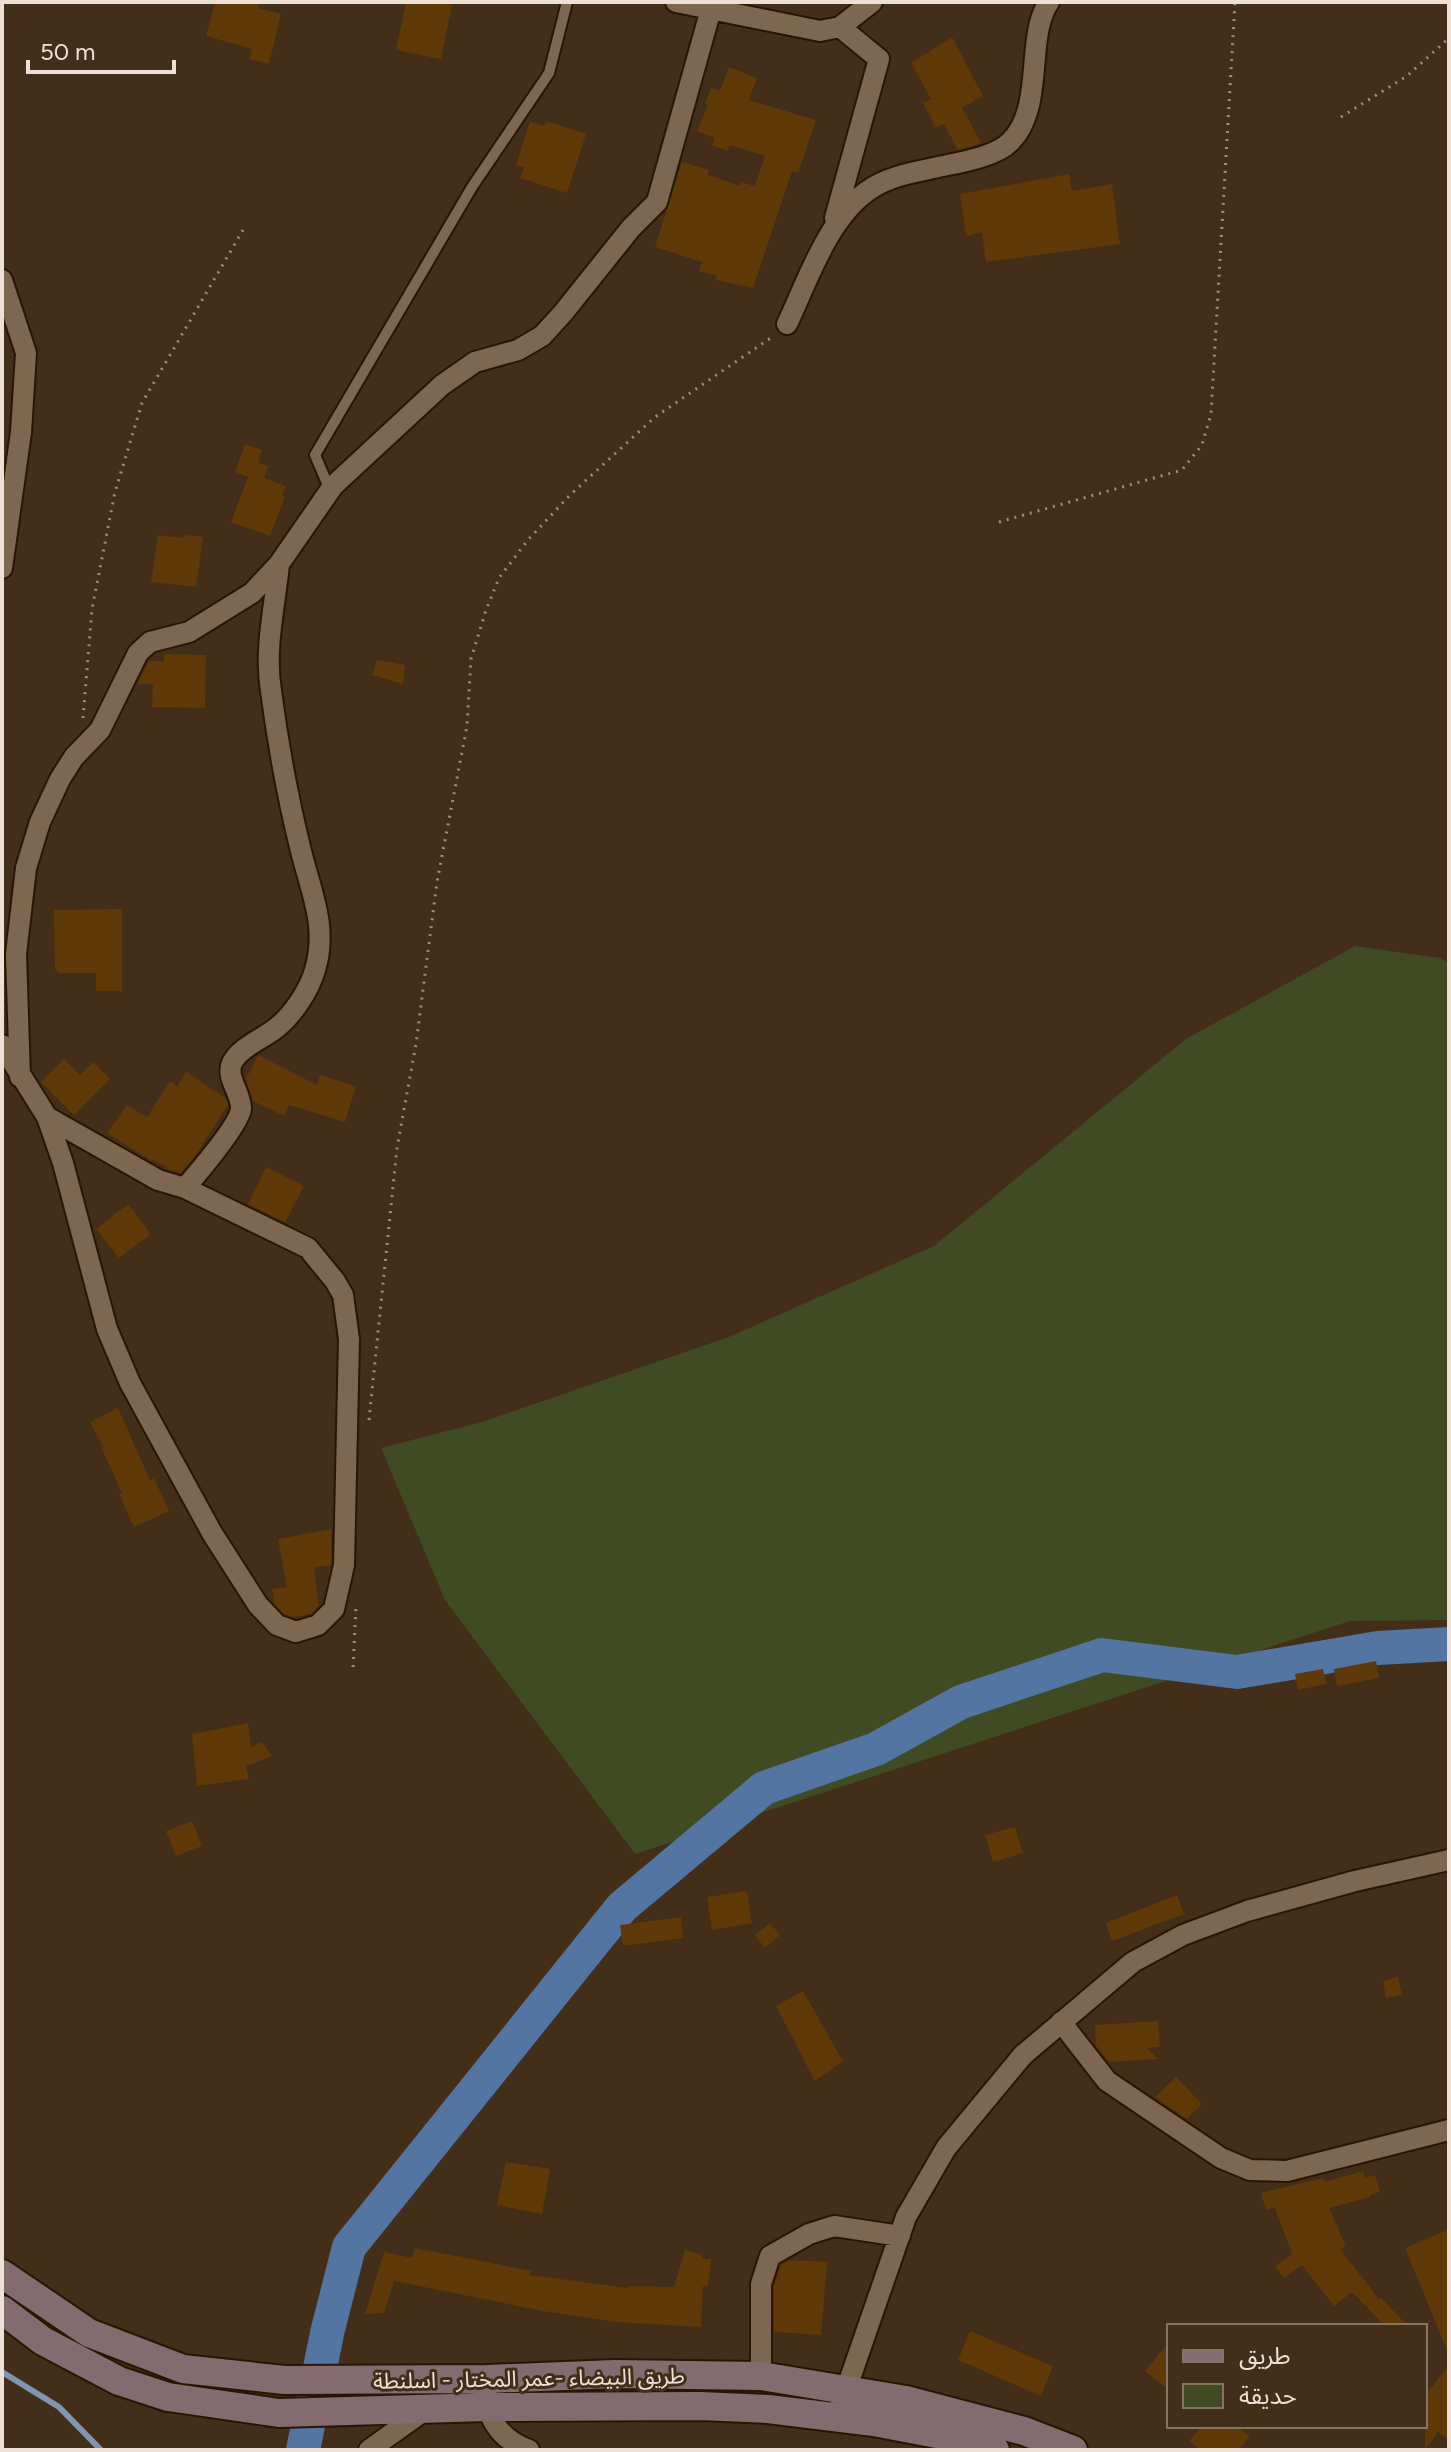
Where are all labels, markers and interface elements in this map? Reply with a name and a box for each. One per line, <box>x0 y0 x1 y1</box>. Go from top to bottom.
scale bar <box>28 24 174 74</box>
text: 50 m <box>40 37 96 66</box>
legend <box>1167 2324 1427 2428</box>
text: طريق <box>1239 2341 1291 2371</box>
street label: طريق البيضاء -عمر المختار - اسلنطة <box>373 2362 685 2395</box>
text: حديقة <box>1239 2381 1297 2410</box>

